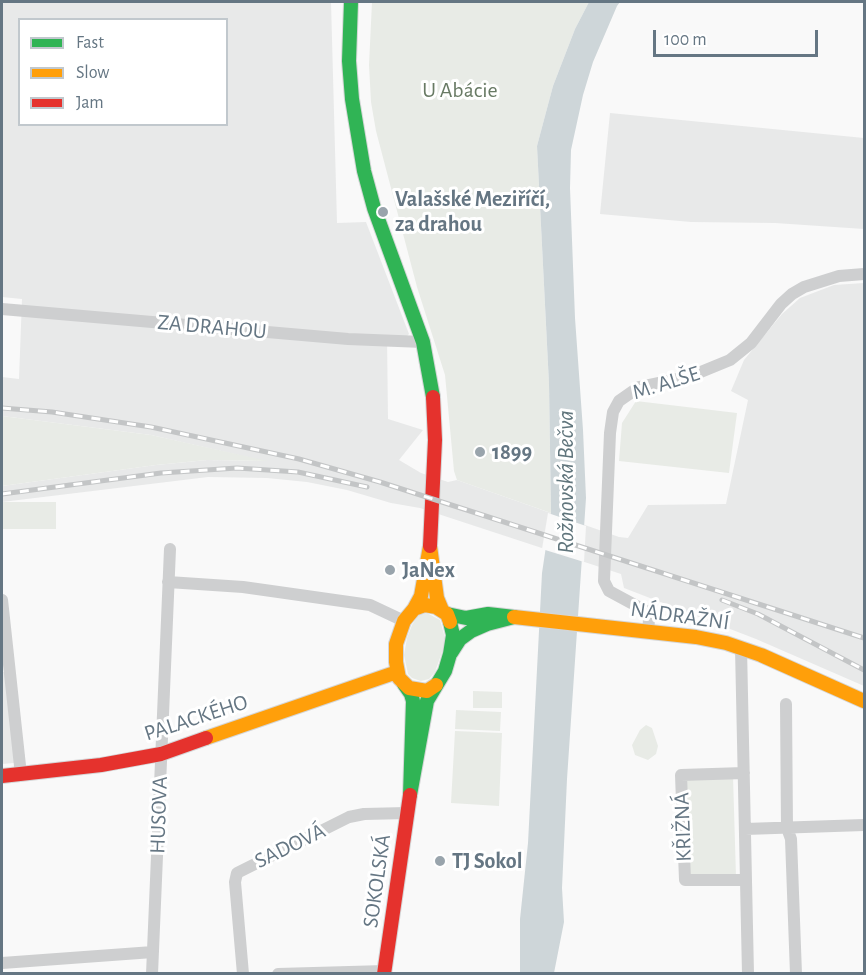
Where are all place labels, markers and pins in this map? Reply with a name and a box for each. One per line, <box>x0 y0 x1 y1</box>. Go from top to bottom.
place label: Valašské Meziříčí, za drahou <box>395 186 550 237</box>
marker: Valašské Meziříčí, za drahou <box>376 205 390 219</box>
place label: 1899 <box>492 439 532 465</box>
marker: 1899 <box>473 445 487 459</box>
place label: JaNex <box>402 557 455 583</box>
marker: JaNex <box>383 563 397 577</box>
place label: TJ Sokol <box>452 848 523 874</box>
marker: TJ Sokol <box>433 854 447 868</box>

